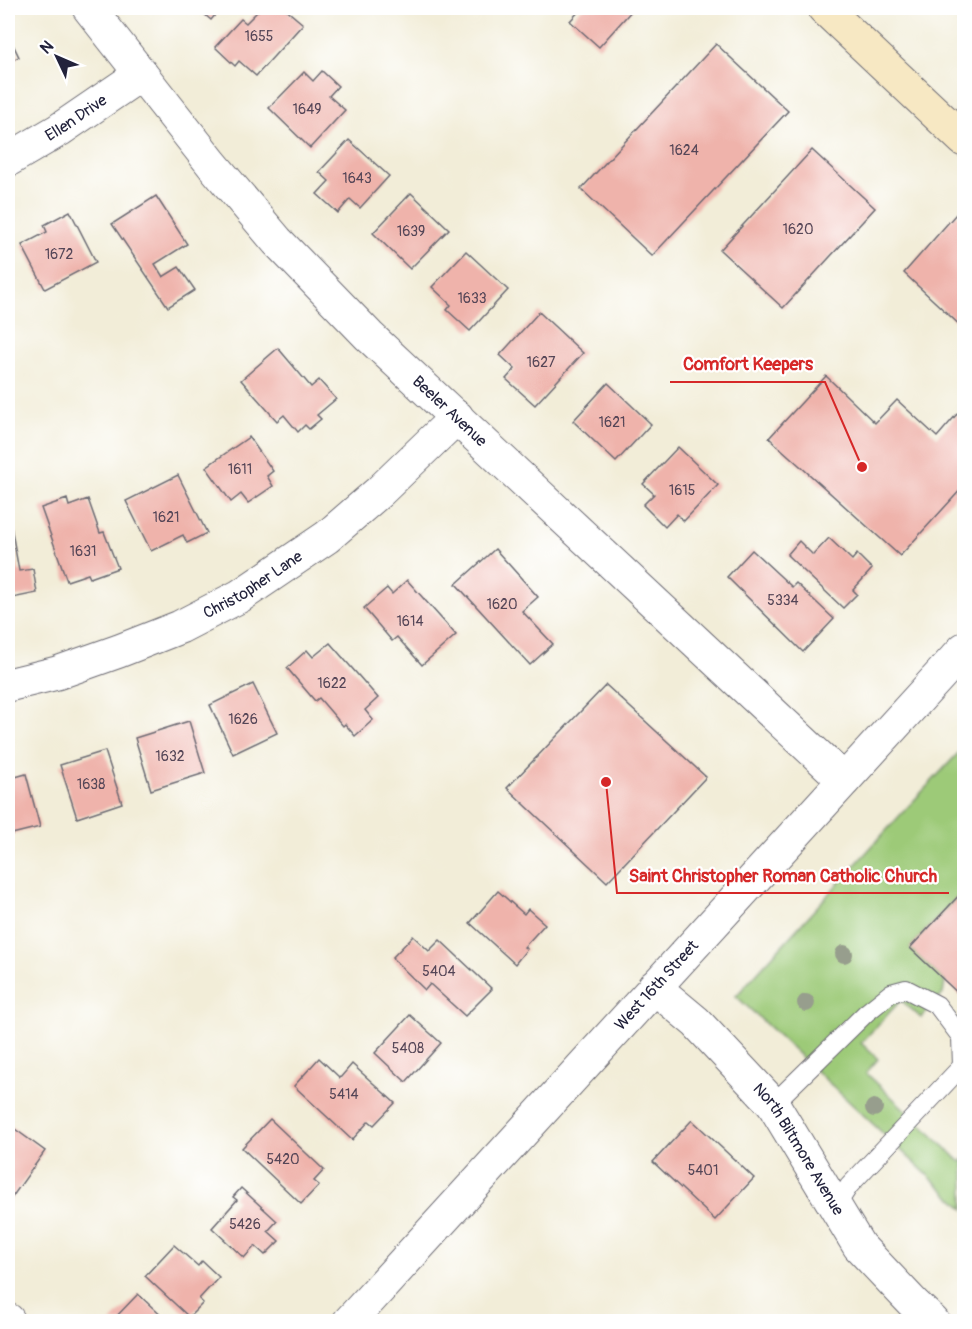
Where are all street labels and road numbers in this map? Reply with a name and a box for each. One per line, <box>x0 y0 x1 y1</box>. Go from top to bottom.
street label: Ellen Drive <box>42 90 111 146</box>
street label: Beeler Avenue <box>408 372 491 451</box>
street label: Christopher Lane <box>200 546 306 623</box>
street label: West 16th Street <box>610 936 703 1035</box>
street label: North Biltmore Avenue <box>749 1079 848 1219</box>

